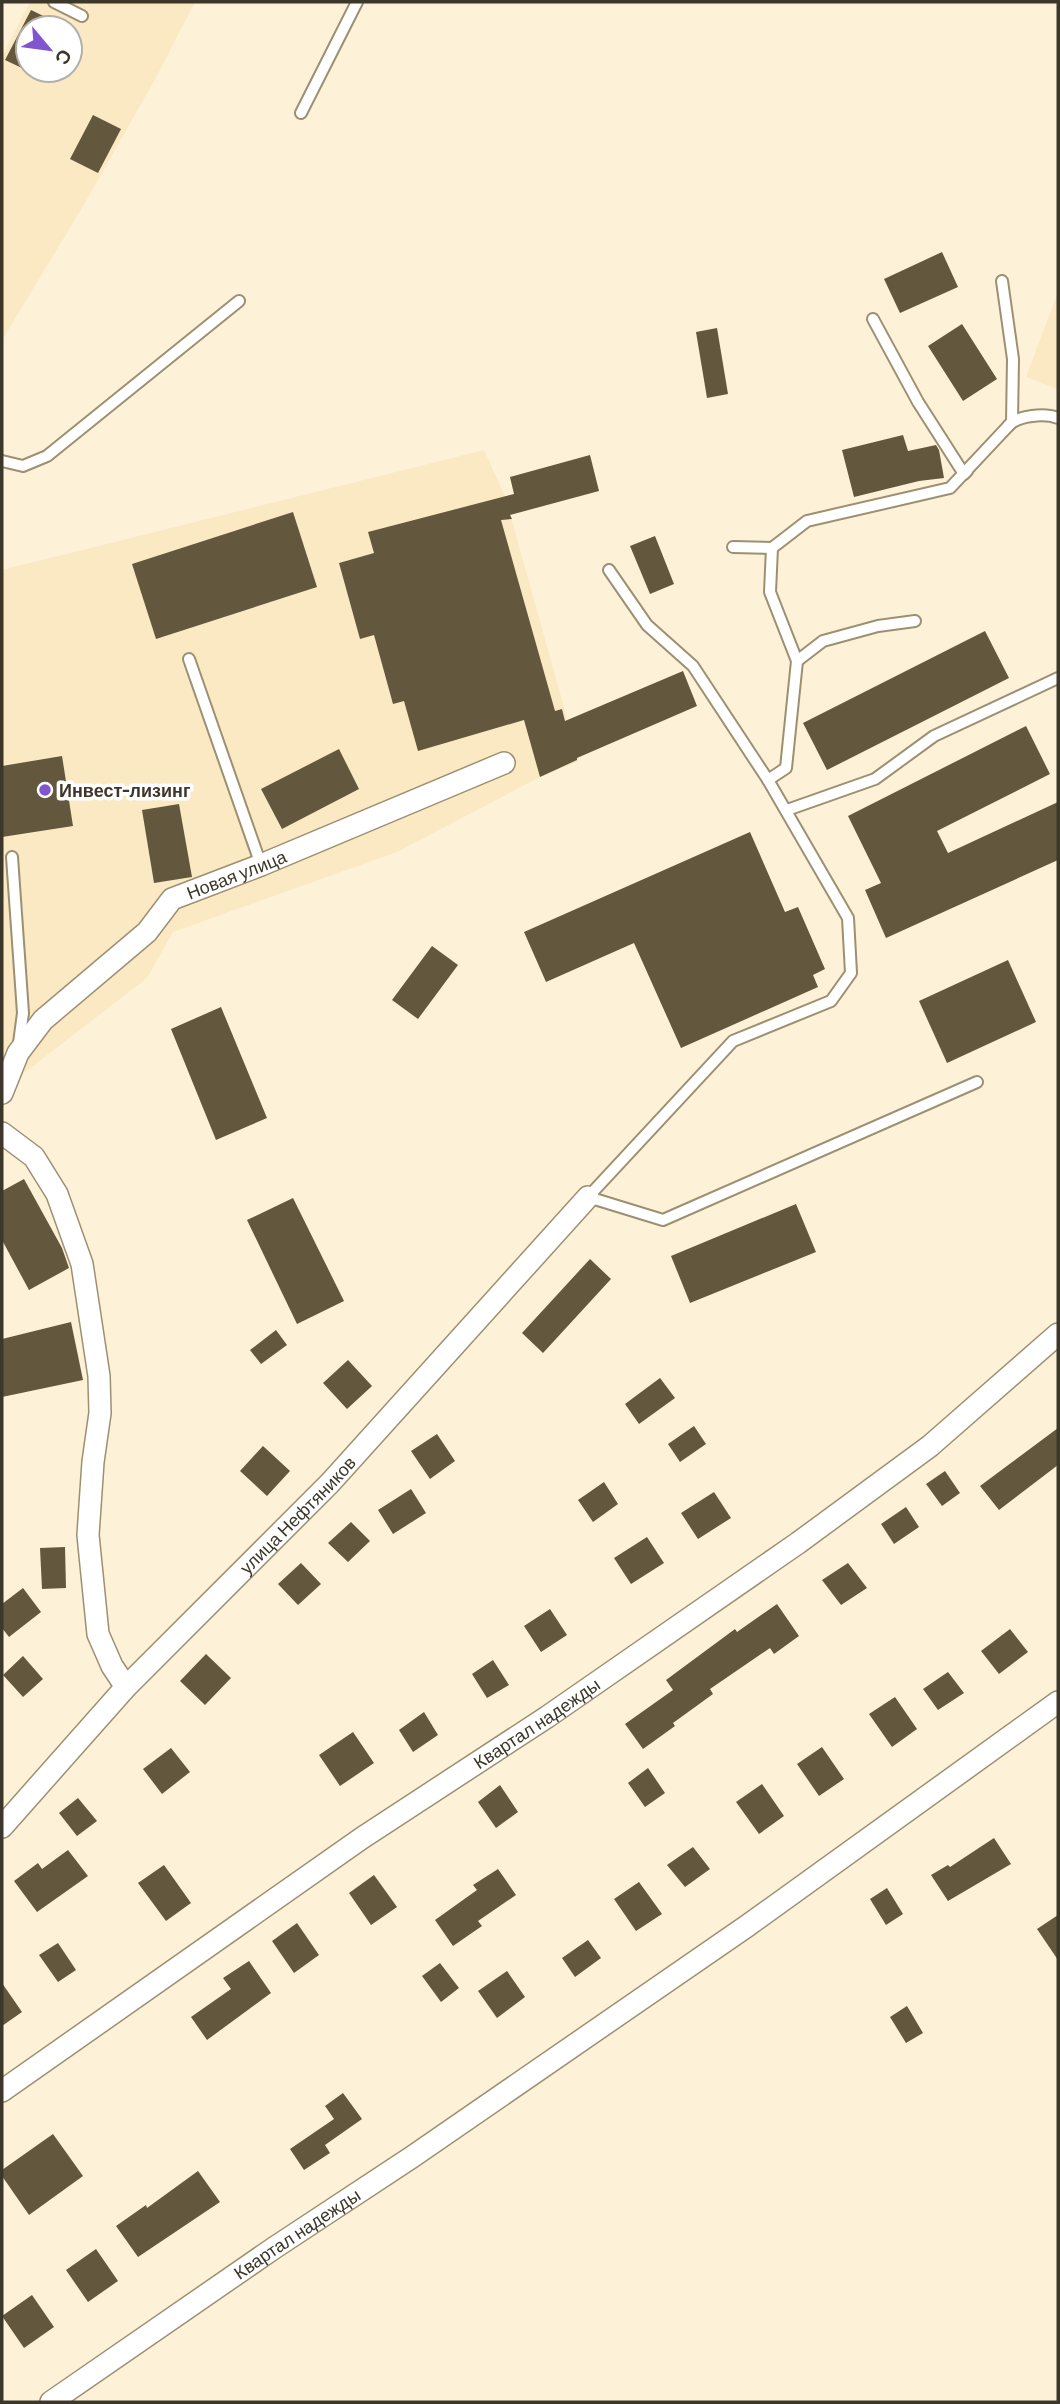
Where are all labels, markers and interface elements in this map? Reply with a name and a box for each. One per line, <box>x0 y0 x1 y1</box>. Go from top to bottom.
north arrow <box>14 14 84 84</box>
text: С <box>51 46 78 69</box>
place label: Инвест-лизинг <box>59 779 191 801</box>
marker: Инвест-лизинг <box>37 782 53 798</box>
street label: Новая улица <box>183 844 290 903</box>
street label: улица Нефтяников <box>235 1451 360 1578</box>
street label: Квартал надежды <box>469 1673 604 1773</box>
street label: Квартал надежды <box>229 2183 364 2284</box>

